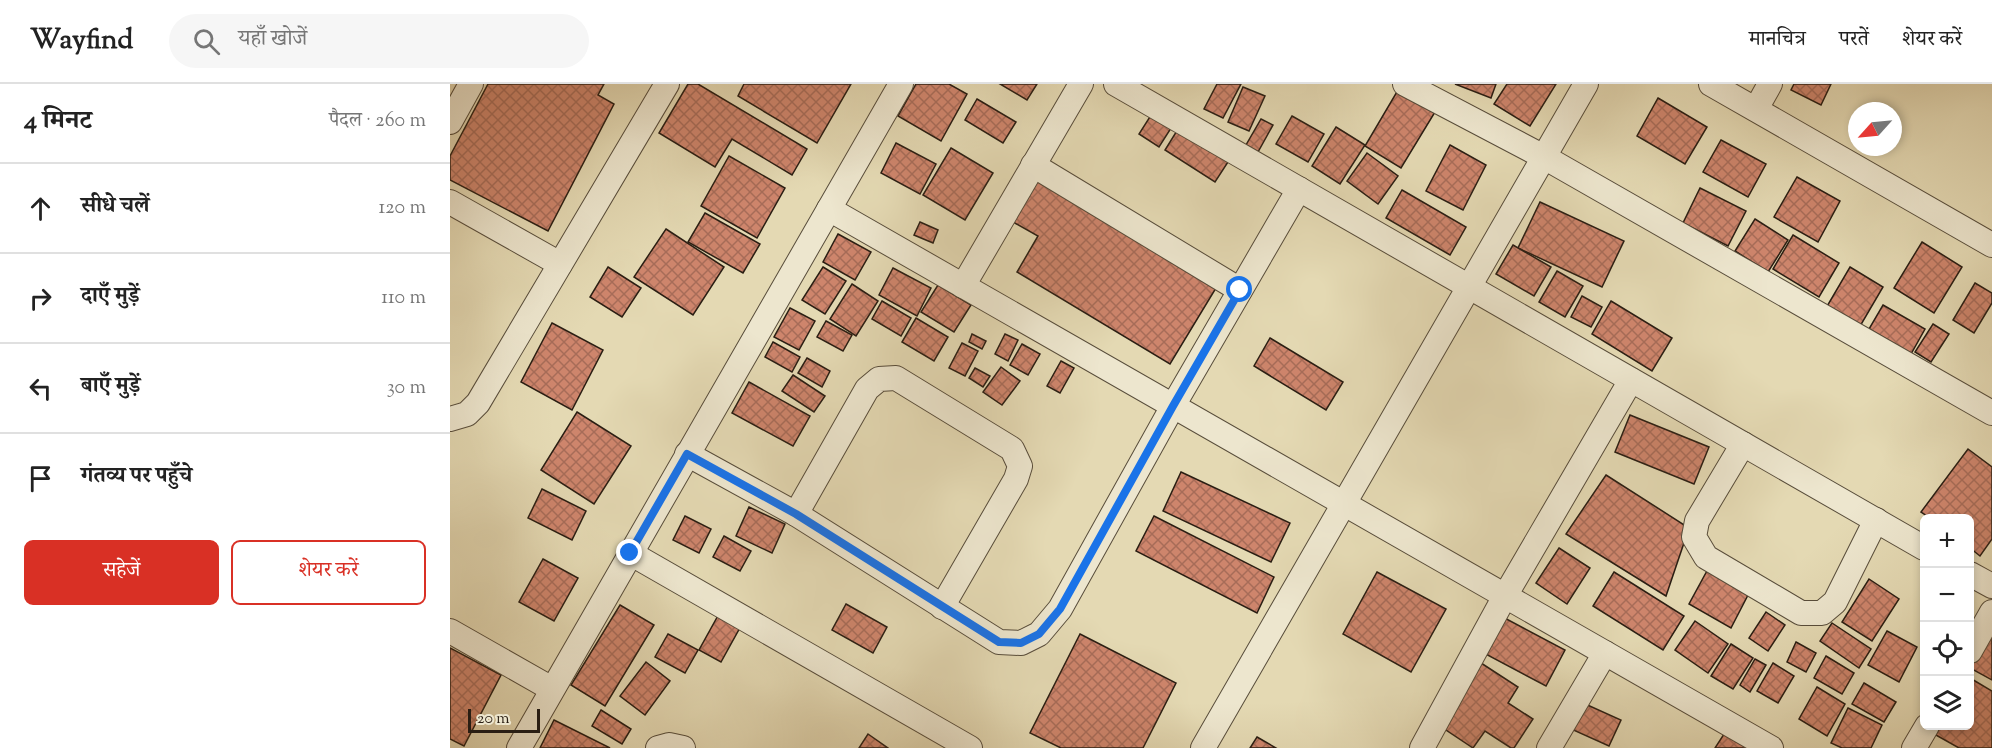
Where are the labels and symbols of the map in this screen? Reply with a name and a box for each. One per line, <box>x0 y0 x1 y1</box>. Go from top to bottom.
north arrow <box>1848 102 1902 156</box>
route start <box>1226 276 1252 302</box>
route end <box>616 539 642 565</box>
scale bar <box>468 706 540 734</box>

